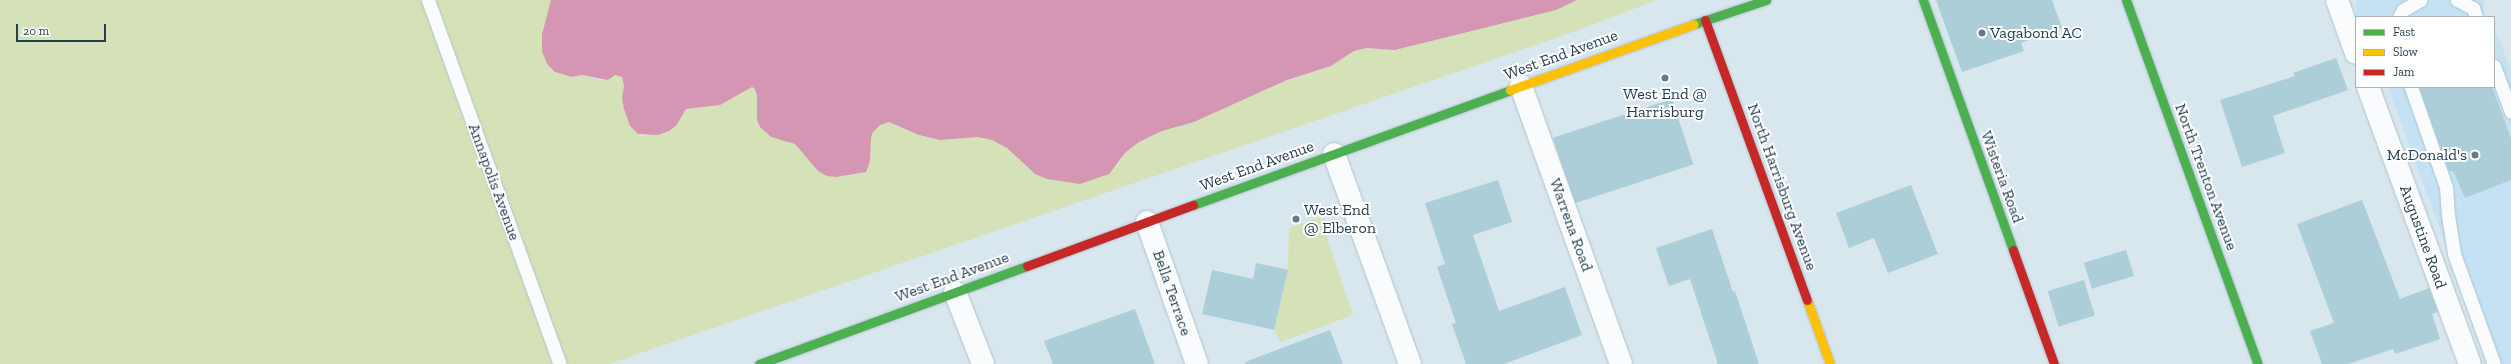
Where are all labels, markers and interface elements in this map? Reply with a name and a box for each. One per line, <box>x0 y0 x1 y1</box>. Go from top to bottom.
scale bar <box>18 16 108 42</box>
legend <box>2355 16 2495 88</box>
place label: Vagabond AC <box>1990 23 2082 43</box>
text: 20 m <box>23 24 49 38</box>
street label: West End Avenue <box>1501 25 1621 85</box>
text: Fast <box>2393 25 2415 39</box>
marker: Vagabond AC <box>1977 28 1987 38</box>
text: Slow <box>2393 45 2418 59</box>
text: Jam <box>2393 65 2414 79</box>
marker: West End @ Harrisburg <box>1660 73 1670 83</box>
place label: West End @ Harrisburg <box>1623 84 1707 122</box>
street label: North Harrisburg Avenue <box>1743 101 1821 273</box>
street label: North Trenton Avenue <box>2170 101 2242 253</box>
street label: Annapolis Avenue <box>464 121 524 243</box>
street label: Wisteria Road <box>1976 128 2028 226</box>
street label: West End Avenue <box>1197 136 1317 196</box>
place label: McDonald's <box>2387 145 2467 165</box>
marker: McDonald's <box>2470 150 2480 160</box>
street label: Warrena Road <box>1545 176 1597 274</box>
street label: Augustine Road <box>2395 183 2451 291</box>
place label: West End @ Elberon <box>1304 200 1376 238</box>
marker: West End @ Elberon <box>1291 214 1301 224</box>
street label: West End Avenue <box>892 247 1012 307</box>
street label: Bella Terrace <box>1148 248 1196 338</box>

